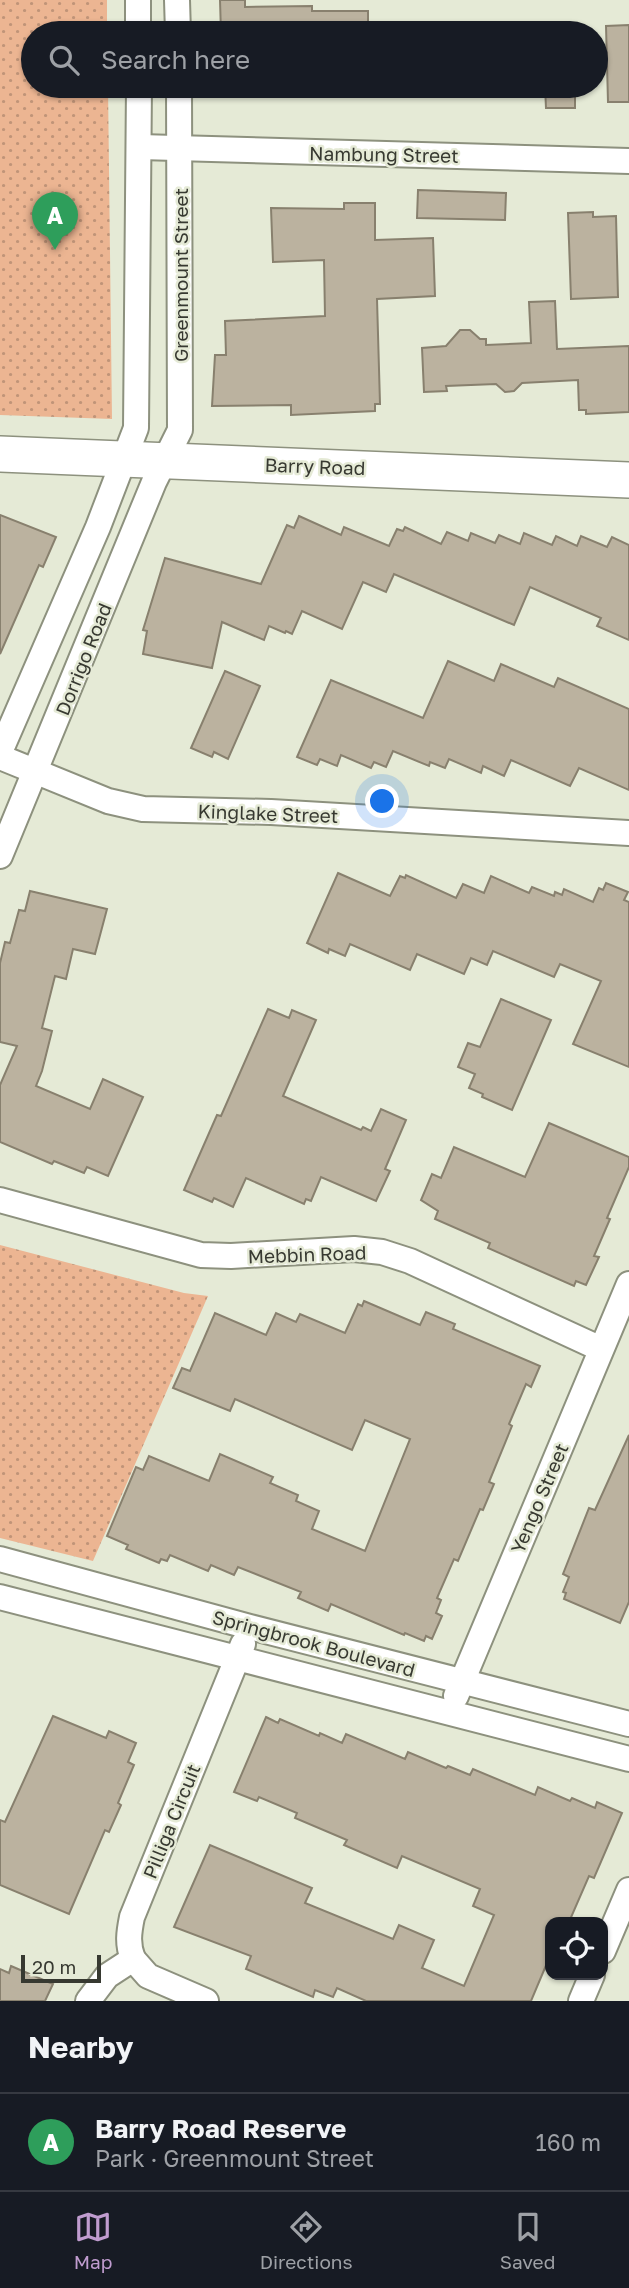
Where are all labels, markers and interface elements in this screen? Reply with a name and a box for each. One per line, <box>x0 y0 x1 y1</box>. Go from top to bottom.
search box <box>21 21 608 98</box>
icon: search <box>45 41 83 79</box>
text: Search here <box>101 44 250 75</box>
street label: Nambung Street <box>309 141 459 167</box>
street label: Greenmount Street <box>169 188 192 362</box>
pin: A <box>32 192 78 250</box>
street label: Barry Road <box>264 453 366 479</box>
street label: Dorrigo Road <box>50 600 116 718</box>
your location <box>365 784 399 818</box>
street label: Kinglake Street <box>197 799 339 827</box>
street label: Mebbin Road <box>247 1240 367 1268</box>
street label: Yengo Street <box>505 1439 573 1557</box>
street label: Springbrook Boulevard <box>210 1605 418 1681</box>
street label: Pilliga Circuit <box>138 1760 204 1882</box>
map controls <box>545 1917 608 1980</box>
button: locate <box>545 1917 608 1980</box>
scale bar <box>21 1952 102 1984</box>
text: 20 m <box>32 1955 76 1978</box>
text: Nearby <box>28 2029 133 2065</box>
text: Barry Road Reserve <box>95 2113 346 2144</box>
text: A <box>43 2128 59 2156</box>
text: 160 m <box>536 2128 601 2156</box>
text: Park · Greenmount Street <box>95 2144 374 2172</box>
tab: Map <box>74 2208 112 2273</box>
tab: Directions <box>260 2208 353 2273</box>
tab: Saved <box>500 2208 555 2273</box>

